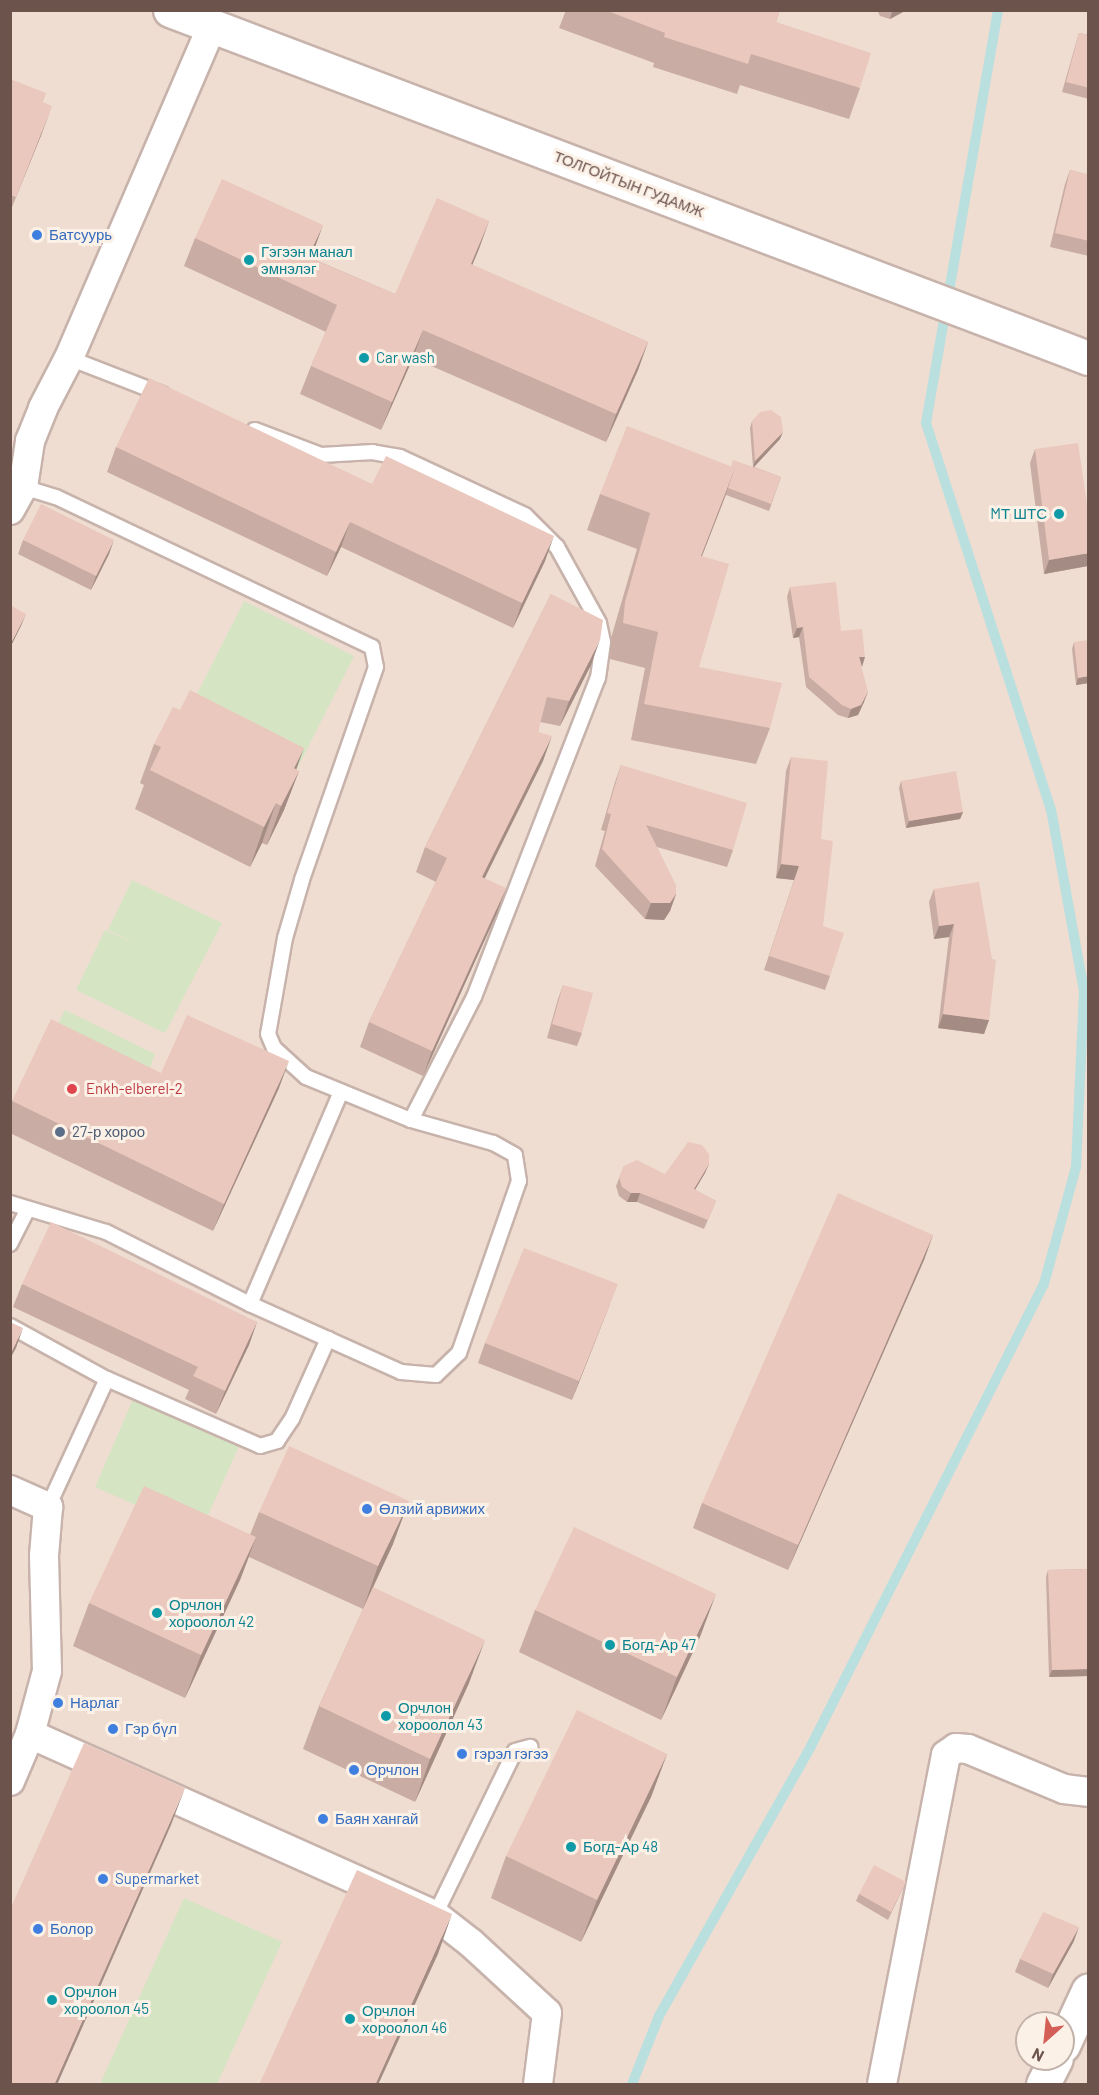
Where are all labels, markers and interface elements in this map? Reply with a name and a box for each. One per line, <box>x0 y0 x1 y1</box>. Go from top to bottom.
street label: ТОЛГОЙТЫН ГУДАМЖ <box>551 147 707 221</box>
place label: Батсуурь <box>49 226 112 244</box>
marker: Батсуурь <box>30 228 44 242</box>
place label: Гэгээн манал эмнэлэг <box>261 242 353 277</box>
marker: Гэгээн манал эмнэлэг <box>242 253 256 267</box>
place label: Car wash <box>376 349 435 367</box>
marker: Car wash <box>357 351 371 365</box>
place label: MТ ШТС <box>990 505 1047 523</box>
marker: MТ ШТС <box>1052 507 1066 521</box>
marker: Enkh-elberel-2 <box>63 1080 81 1098</box>
place label: Enkh-elberel-2 <box>86 1080 183 1098</box>
place label: 27-р хороо <box>72 1123 145 1141</box>
marker: 27-р хороо <box>53 1125 67 1139</box>
place label: Өлзий арвижих <box>379 1500 485 1518</box>
marker: Өлзий арвижих <box>360 1502 374 1516</box>
place label: Орчлон хороолол 42 <box>169 1595 254 1630</box>
marker: Орчлон хороолол 42 <box>150 1606 164 1620</box>
place label: Богд-Ар 47 <box>622 1636 696 1654</box>
marker: Богд-Ар 47 <box>603 1638 617 1652</box>
place label: Нарлаг <box>70 1694 120 1712</box>
marker: Нарлаг <box>51 1696 65 1710</box>
place label: Орчлон хороолол 43 <box>398 1698 483 1733</box>
marker: Орчлон хороолол 43 <box>379 1709 393 1723</box>
place label: Гэр бүл <box>125 1720 177 1738</box>
marker: Гэр бүл <box>106 1722 120 1736</box>
place label: гэрэл гэгээ <box>474 1745 548 1763</box>
marker: гэрэл гэгээ <box>455 1747 469 1761</box>
place label: Орчлон <box>366 1761 419 1779</box>
marker: Орчлон <box>347 1763 361 1777</box>
place label: Баян хангай <box>335 1810 418 1828</box>
marker: Баян хангай <box>316 1812 330 1826</box>
place label: Богд-Ар 48 <box>583 1838 658 1856</box>
marker: Богд-Ар 48 <box>564 1840 578 1854</box>
place label: Supermarket <box>115 1870 200 1888</box>
marker: Supermarket <box>96 1872 110 1886</box>
place label: Болор <box>50 1920 93 1938</box>
marker: Болор <box>31 1922 45 1936</box>
place label: Орчлон хороолол 45 <box>64 1982 149 2017</box>
marker: Орчлон хороолол 45 <box>45 1993 59 2007</box>
place label: Орчлон хороолол 46 <box>362 2001 447 2036</box>
north arrow <box>1015 2011 1075 2071</box>
marker: Орчлон хороолол 46 <box>343 2012 357 2026</box>
text: N <box>1028 2045 1047 2067</box>

